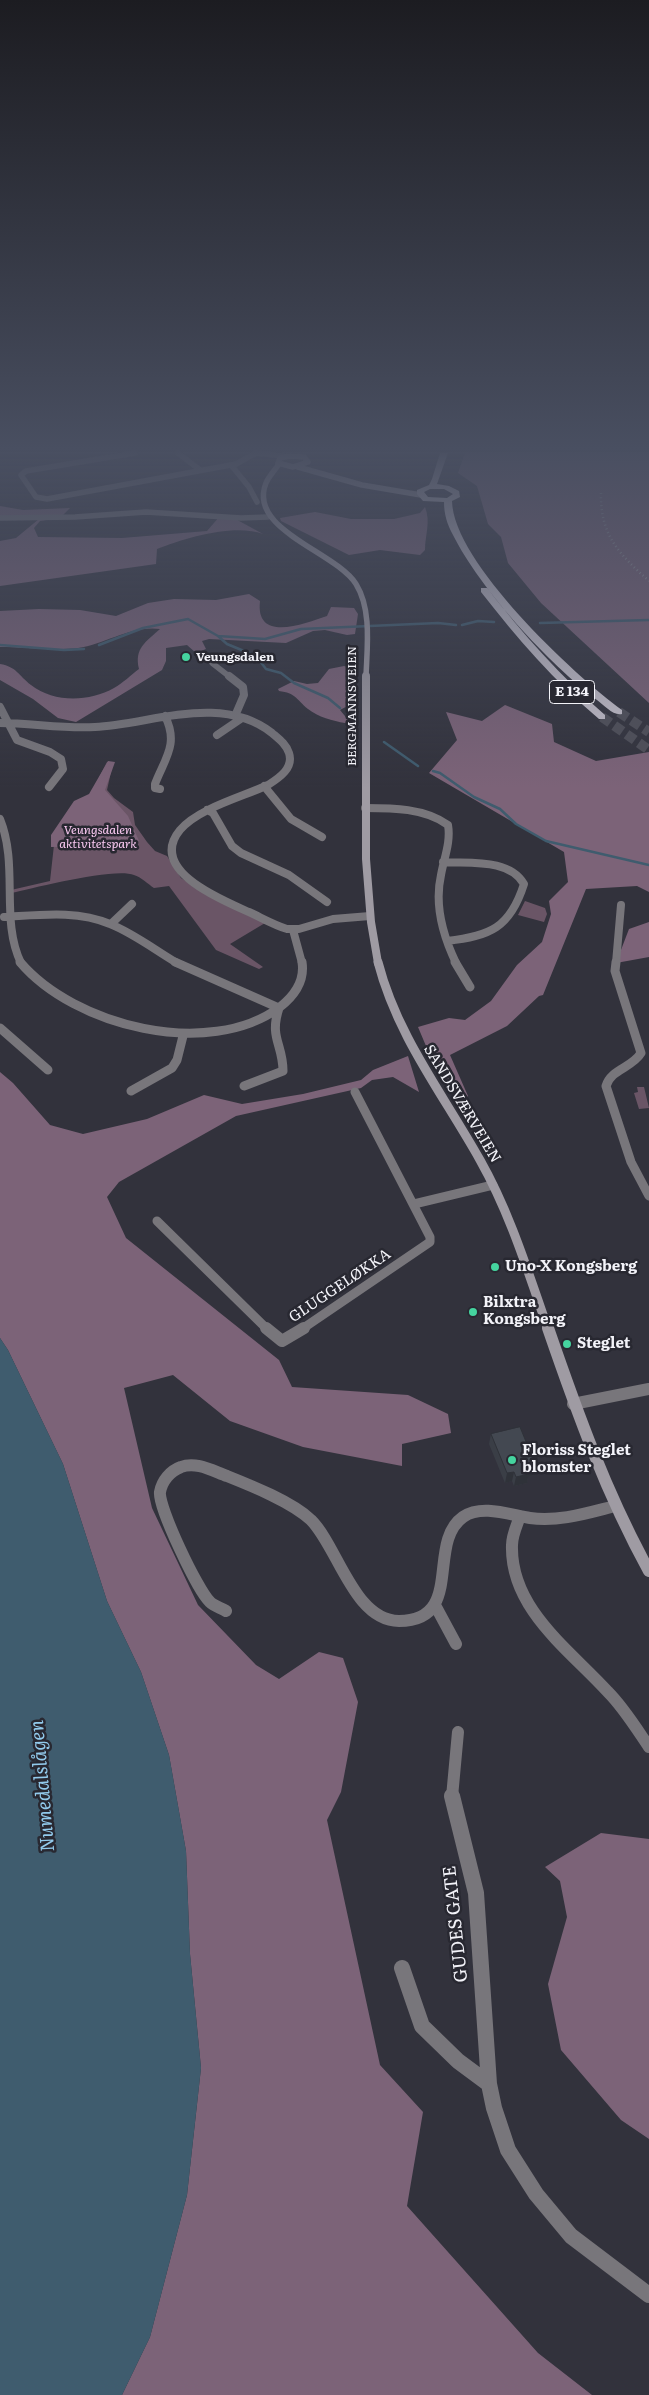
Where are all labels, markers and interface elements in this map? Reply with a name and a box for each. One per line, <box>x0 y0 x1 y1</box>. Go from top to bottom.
street label: BERGMANNSVEIEN <box>345 646 359 766</box>
place label: Veungsdalen <box>196 650 274 664</box>
marker: Veungsdalen <box>180 651 192 663</box>
road number: E 134 <box>550 680 594 704</box>
park label: Veungsdalen aktivitetspark <box>59 823 137 851</box>
street label: SANDSVÆRVEIEN <box>420 1042 504 1166</box>
street label: GLUGGELØKKA <box>286 1245 394 1327</box>
place label: Uno-X Kongsberg <box>505 1258 637 1276</box>
marker: Uno-X Kongsberg <box>489 1261 501 1273</box>
place label: Bilxtra Kongsberg <box>483 1294 566 1329</box>
marker: Bilxtra Kongsberg <box>467 1306 479 1318</box>
place label: Steglet <box>577 1335 630 1353</box>
marker: Steglet <box>561 1338 573 1350</box>
place label: Floriss Steglet blomster <box>522 1442 631 1477</box>
marker: Floriss Steglet blomster <box>506 1454 518 1466</box>
water label: Numedalslågen <box>26 1719 60 1853</box>
street label: GUDES GATE <box>439 1864 473 1984</box>

